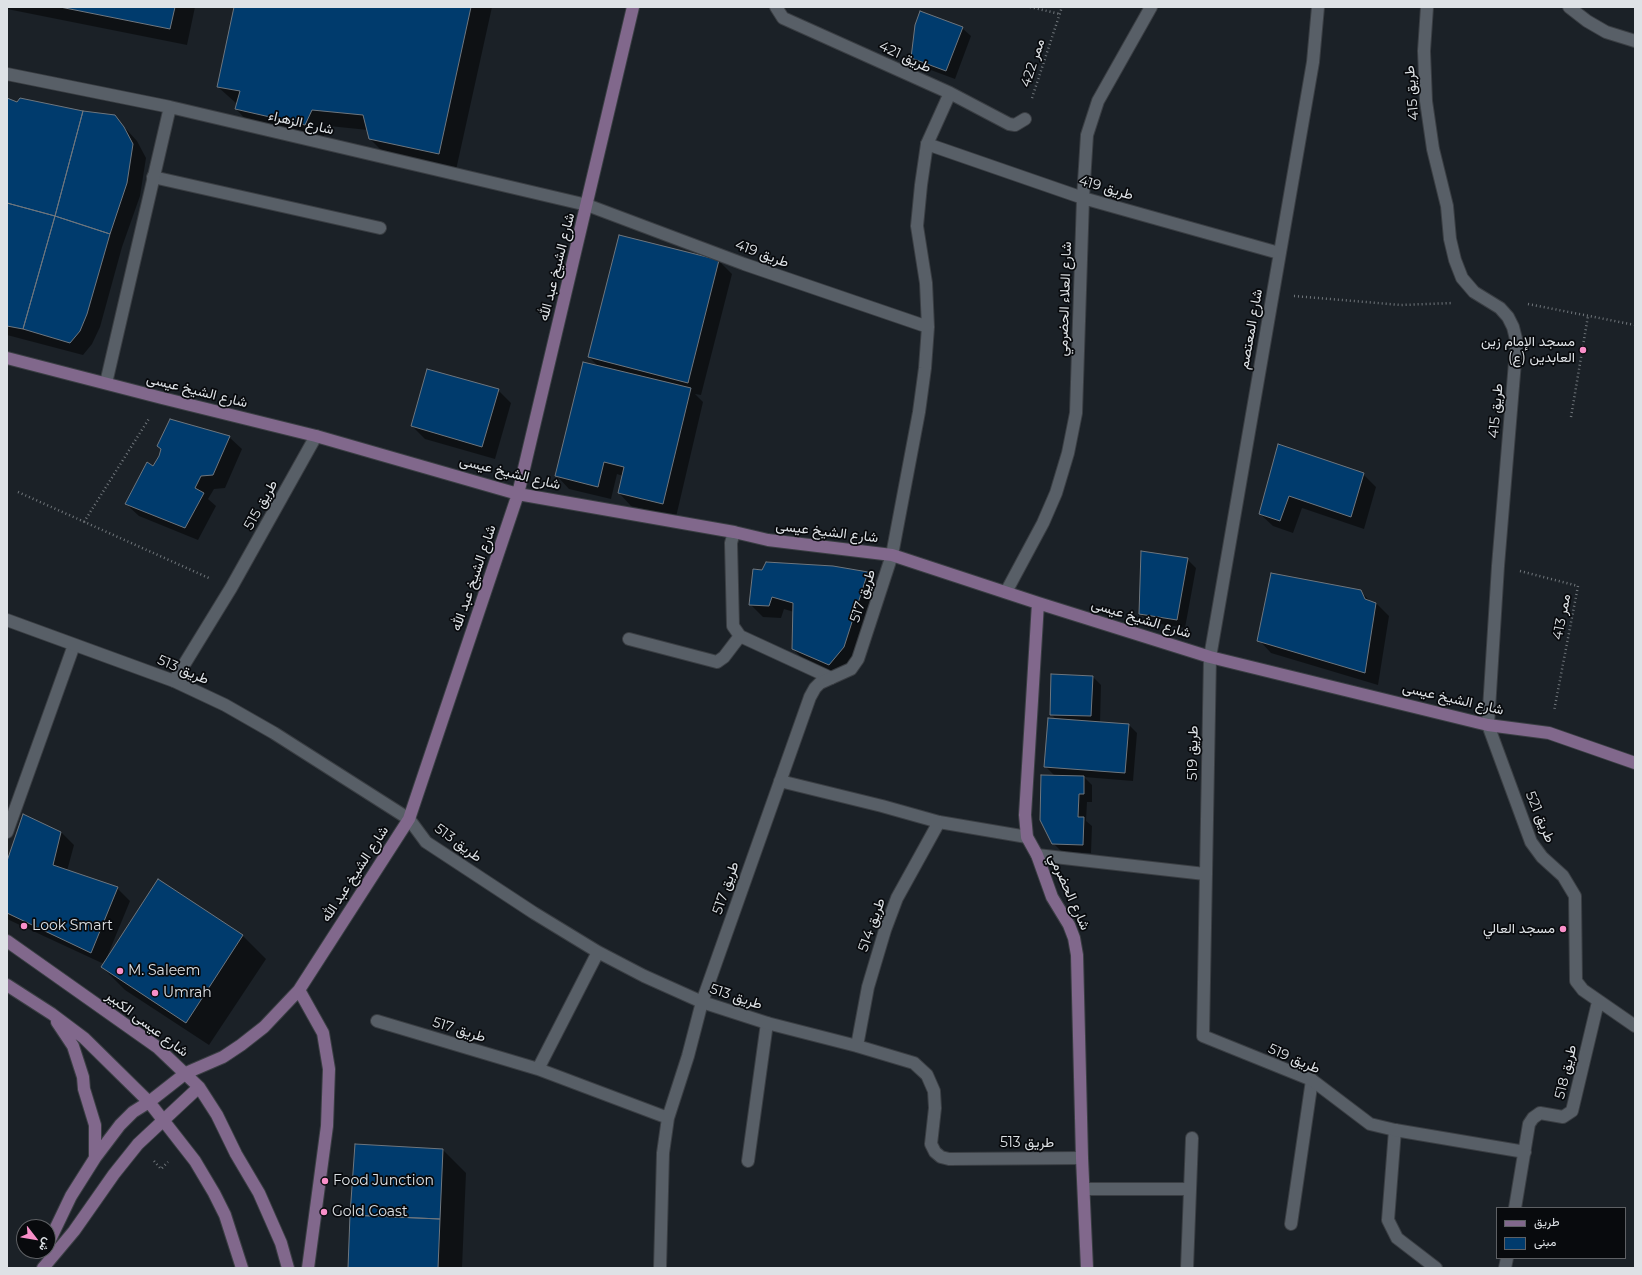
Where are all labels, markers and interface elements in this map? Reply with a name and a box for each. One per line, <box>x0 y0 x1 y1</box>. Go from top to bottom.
street label: ممر 422 <box>1017 37 1049 89</box>
street label: طريق 421 <box>876 38 934 76</box>
street label: طريق 415 <box>1401 65 1423 121</box>
street label: شارع الزهراء <box>267 107 335 139</box>
street label: طريق 419 <box>1077 172 1135 204</box>
street label: شارع الشيخ عبد الله <box>535 211 579 323</box>
street label: طريق 419 <box>733 237 791 271</box>
street label: شارع العلاء الحضرمي <box>1055 241 1075 357</box>
street label: شارع المعتصم <box>1236 288 1266 370</box>
place label: مسجد الإمام زين العابدين (ع) <box>1481 334 1575 366</box>
marker: مسجد الإمام زين العابدين (ع) <box>1578 345 1588 355</box>
street label: شارع الشيخ عيسى <box>145 370 249 412</box>
street label: طريق 415 <box>1485 383 1507 439</box>
street label: شارع الشيخ عيسى <box>458 452 562 494</box>
street label: طريق 515 <box>241 477 281 533</box>
street label: شارع الشيخ عيسى <box>775 517 879 547</box>
street label: شارع الشيخ عبد الله <box>448 523 500 633</box>
street label: طريق 517 <box>847 567 879 625</box>
street label: ممر 413 <box>1549 593 1575 641</box>
street label: شارع الشيخ عيسى <box>1089 596 1193 642</box>
street label: طريق 513 <box>155 652 211 688</box>
street label: شارع الشيخ عيسى <box>1401 679 1505 719</box>
street label: طريق 519 <box>1184 725 1202 781</box>
street label: طريق 521 <box>1522 789 1558 845</box>
street label: طريق 513 <box>431 820 485 866</box>
street label: شارع الشيخ عبد الله <box>318 823 392 925</box>
street label: شارع الحضرمي <box>1045 851 1093 933</box>
street label: طريق 517 <box>709 859 743 917</box>
street label: طريق 514 <box>855 896 889 954</box>
place label: Look Smart <box>32 918 113 934</box>
marker: Look Smart <box>19 921 29 931</box>
place label: مسجد العالي <box>1483 921 1555 937</box>
marker: مسجد العالي <box>1558 924 1568 934</box>
place label: M. Saleem <box>128 963 200 979</box>
marker: M. Saleem <box>115 966 125 976</box>
street label: طريق 513 <box>708 981 764 1013</box>
place label: Umrah <box>163 985 212 1001</box>
street label: شارع عيسى الكبير <box>102 987 192 1061</box>
marker: Umrah <box>150 988 160 998</box>
street label: طريق 517 <box>430 1014 488 1046</box>
street label: طريق 519 <box>1265 1041 1323 1077</box>
street label: طريق 518 <box>1552 1043 1580 1101</box>
street label: طريق 513 <box>1000 1135 1054 1151</box>
place label: Food Junction <box>333 1173 434 1189</box>
marker: Food Junction <box>320 1176 330 1186</box>
place label: Gold Coast <box>332 1204 408 1220</box>
marker: Gold Coast <box>319 1207 329 1217</box>
legend <box>1496 1207 1626 1259</box>
text: طريق <box>1534 1214 1559 1229</box>
north arrow <box>16 1219 56 1259</box>
text: مبنى <box>1534 1234 1556 1249</box>
text: ش <box>36 1235 55 1254</box>

